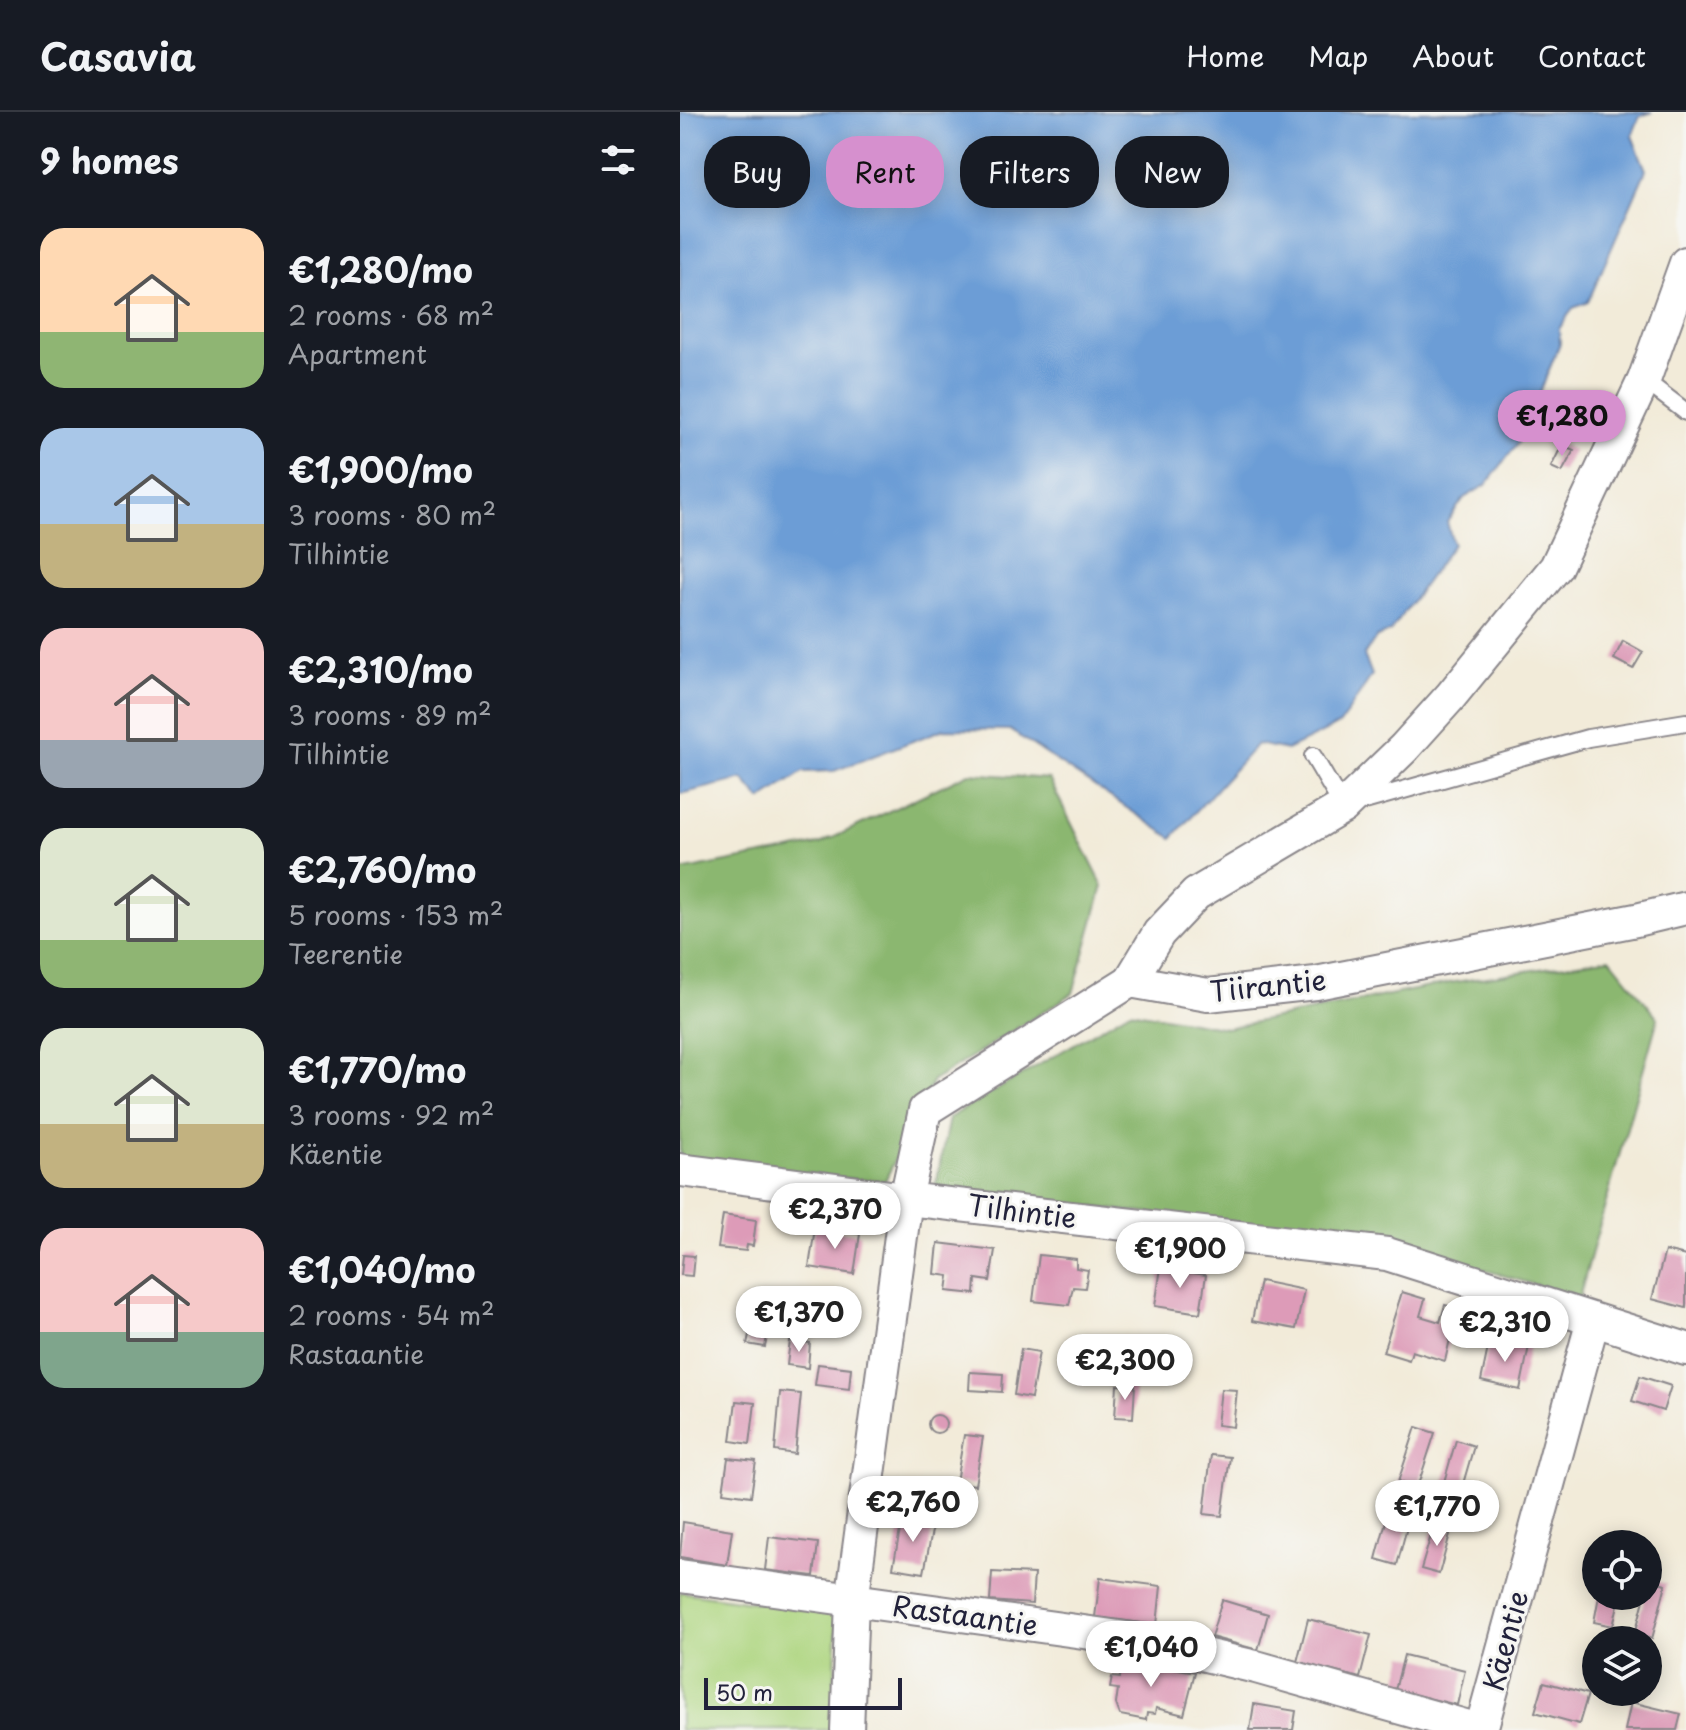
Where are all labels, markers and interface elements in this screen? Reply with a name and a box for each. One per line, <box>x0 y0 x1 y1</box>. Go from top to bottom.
text: Casavia <box>40 27 196 84</box>
text: Home <box>1186 34 1264 77</box>
text: Map <box>1308 34 1368 77</box>
text: About <box>1412 34 1494 77</box>
text: Contact <box>1538 34 1646 77</box>
text: 9 homes <box>40 134 179 186</box>
chip: Buy <box>704 136 810 208</box>
chip: Rent <box>826 136 944 208</box>
chip: Filters <box>960 136 1099 208</box>
chip: New <box>1115 136 1229 208</box>
icon: filters <box>596 138 640 182</box>
text: €1,280/mo <box>288 243 473 295</box>
icon: home <box>104 260 200 356</box>
text: 2 rooms · 68 m² <box>288 295 494 334</box>
text: Apartment <box>288 334 427 373</box>
pin: €1,280 <box>1497 390 1627 458</box>
text: €1,280 <box>1516 396 1608 435</box>
text: €1,900/mo <box>288 443 473 495</box>
icon: home <box>104 460 200 556</box>
text: 3 rooms · 80 m² <box>288 495 496 534</box>
text: Tilhintie <box>288 534 390 573</box>
text: €2,310/mo <box>288 643 473 695</box>
icon: home <box>104 660 200 756</box>
text: 3 rooms · 89 m² <box>288 695 492 734</box>
text: Tilhintie <box>288 734 390 773</box>
text: €2,760/mo <box>288 843 476 895</box>
icon: home <box>104 860 200 956</box>
text: 5 rooms · 153 m² <box>288 895 503 934</box>
text: Teerentie <box>288 934 403 973</box>
street label: Tiirantie <box>1208 957 1328 1012</box>
text: €1,770/mo <box>288 1043 466 1095</box>
icon: home <box>104 1060 200 1156</box>
text: 3 rooms · 92 m² <box>288 1095 494 1134</box>
text: Käentie <box>288 1134 383 1173</box>
pin: €2,370 <box>770 1183 900 1251</box>
street label: Tilhintie <box>965 1183 1079 1239</box>
text: €2,370 <box>788 1189 882 1228</box>
pin: €1,900 <box>1115 1222 1245 1290</box>
text: €1,900 <box>1134 1228 1226 1267</box>
text: €1,040/mo <box>288 1243 476 1295</box>
icon: home <box>104 1260 200 1356</box>
pin: €1,370 <box>734 1286 864 1354</box>
text: €1,370 <box>754 1292 844 1331</box>
text: 2 rooms · 54 m² <box>288 1295 495 1334</box>
pin: €2,310 <box>1440 1296 1570 1364</box>
text: €2,310 <box>1459 1302 1551 1341</box>
text: Rastaantie <box>288 1334 424 1373</box>
pin: €2,300 <box>1060 1334 1190 1402</box>
text: €2,300 <box>1075 1340 1175 1379</box>
pin: €2,760 <box>848 1476 978 1544</box>
pin: €1,770 <box>1372 1480 1502 1548</box>
text: €2,760 <box>865 1482 961 1521</box>
text: €1,770 <box>1393 1486 1481 1525</box>
map controls <box>1582 1530 1662 1706</box>
button: locate <box>1582 1530 1662 1610</box>
street label: Rastaantie <box>890 1583 1041 1646</box>
street label: Käentie <box>1471 1586 1539 1696</box>
pin: €1,040 <box>1086 1621 1216 1689</box>
button: layers <box>1582 1626 1662 1706</box>
text: €1,040 <box>1104 1627 1198 1666</box>
scale bar <box>704 1674 902 1710</box>
text: 50 m <box>716 1675 773 1708</box>

